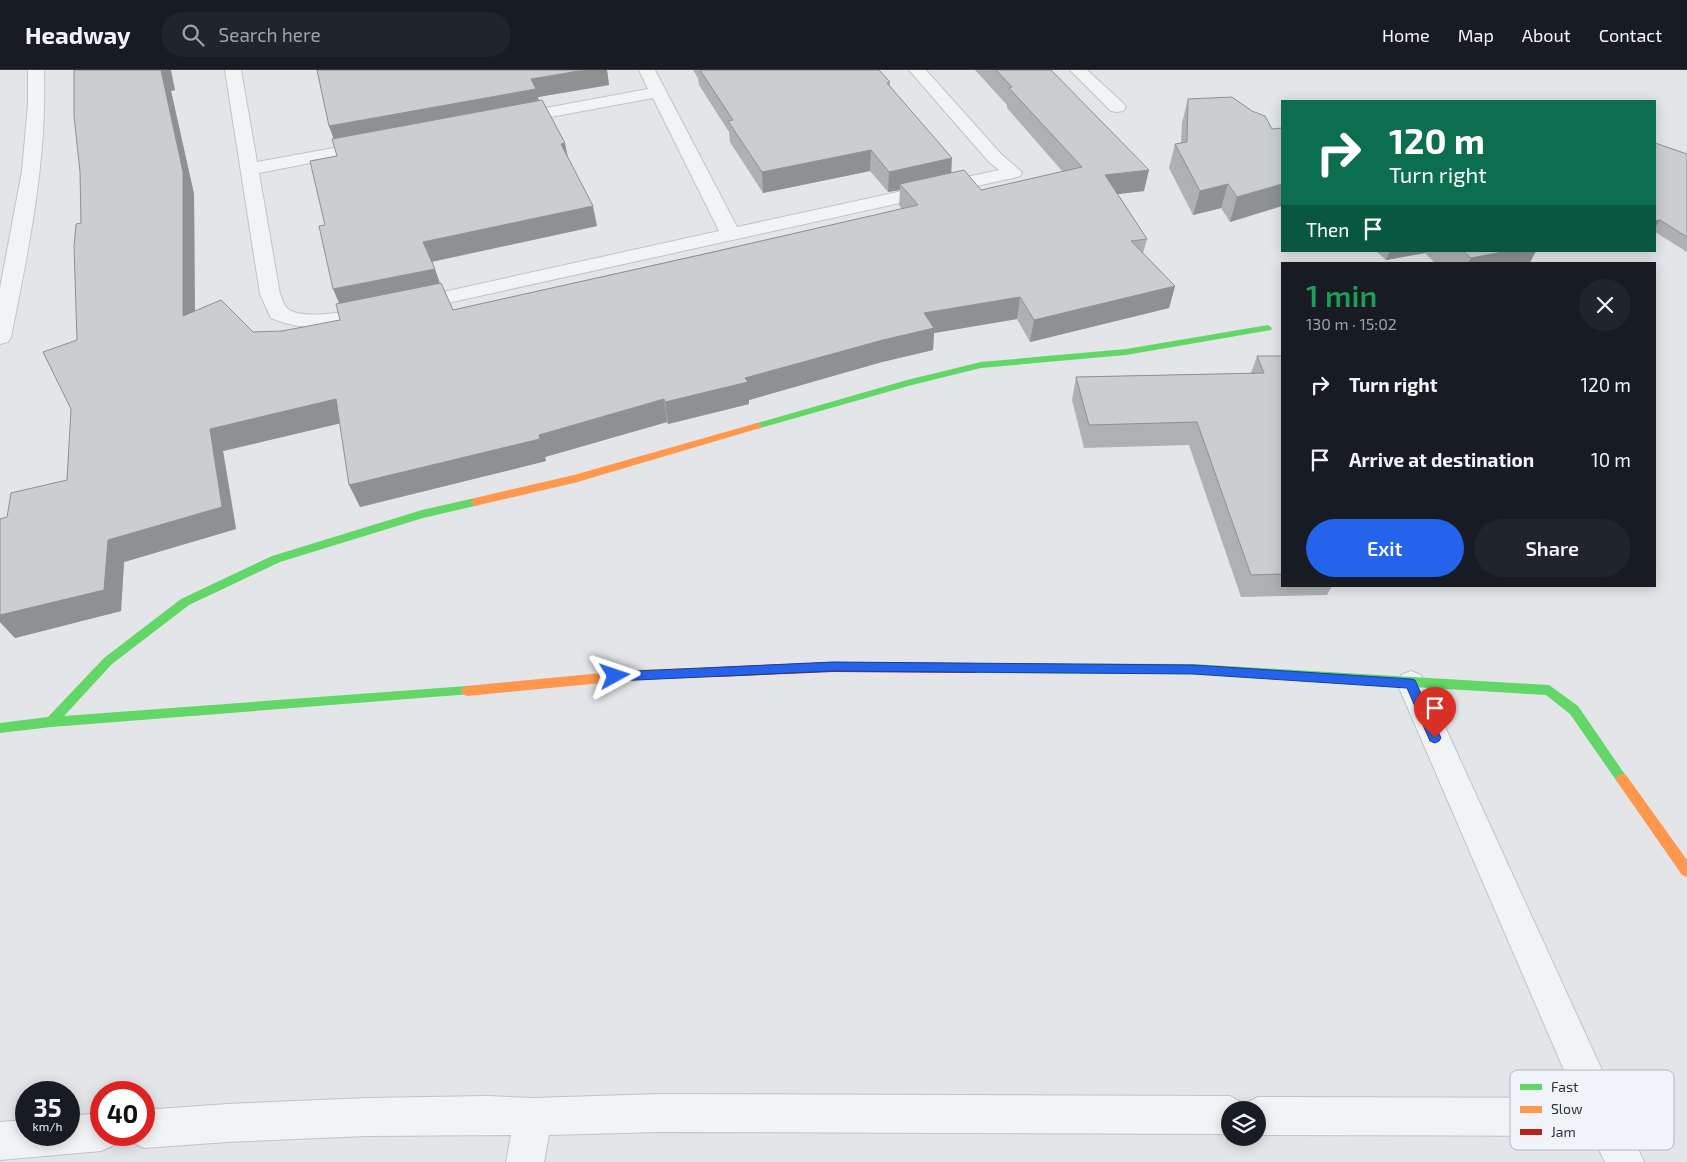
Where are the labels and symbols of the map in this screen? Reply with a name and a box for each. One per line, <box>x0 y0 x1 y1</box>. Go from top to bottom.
position arrow <box>588 649 640 701</box>
pin <box>1414 687 1456 738</box>
legend <box>1510 1070 1674 1150</box>
text: Fast <box>1551 1078 1578 1095</box>
speed limit sign: 40 <box>90 1081 155 1146</box>
text: Slow <box>1551 1100 1583 1117</box>
text: Jam <box>1551 1123 1576 1140</box>

